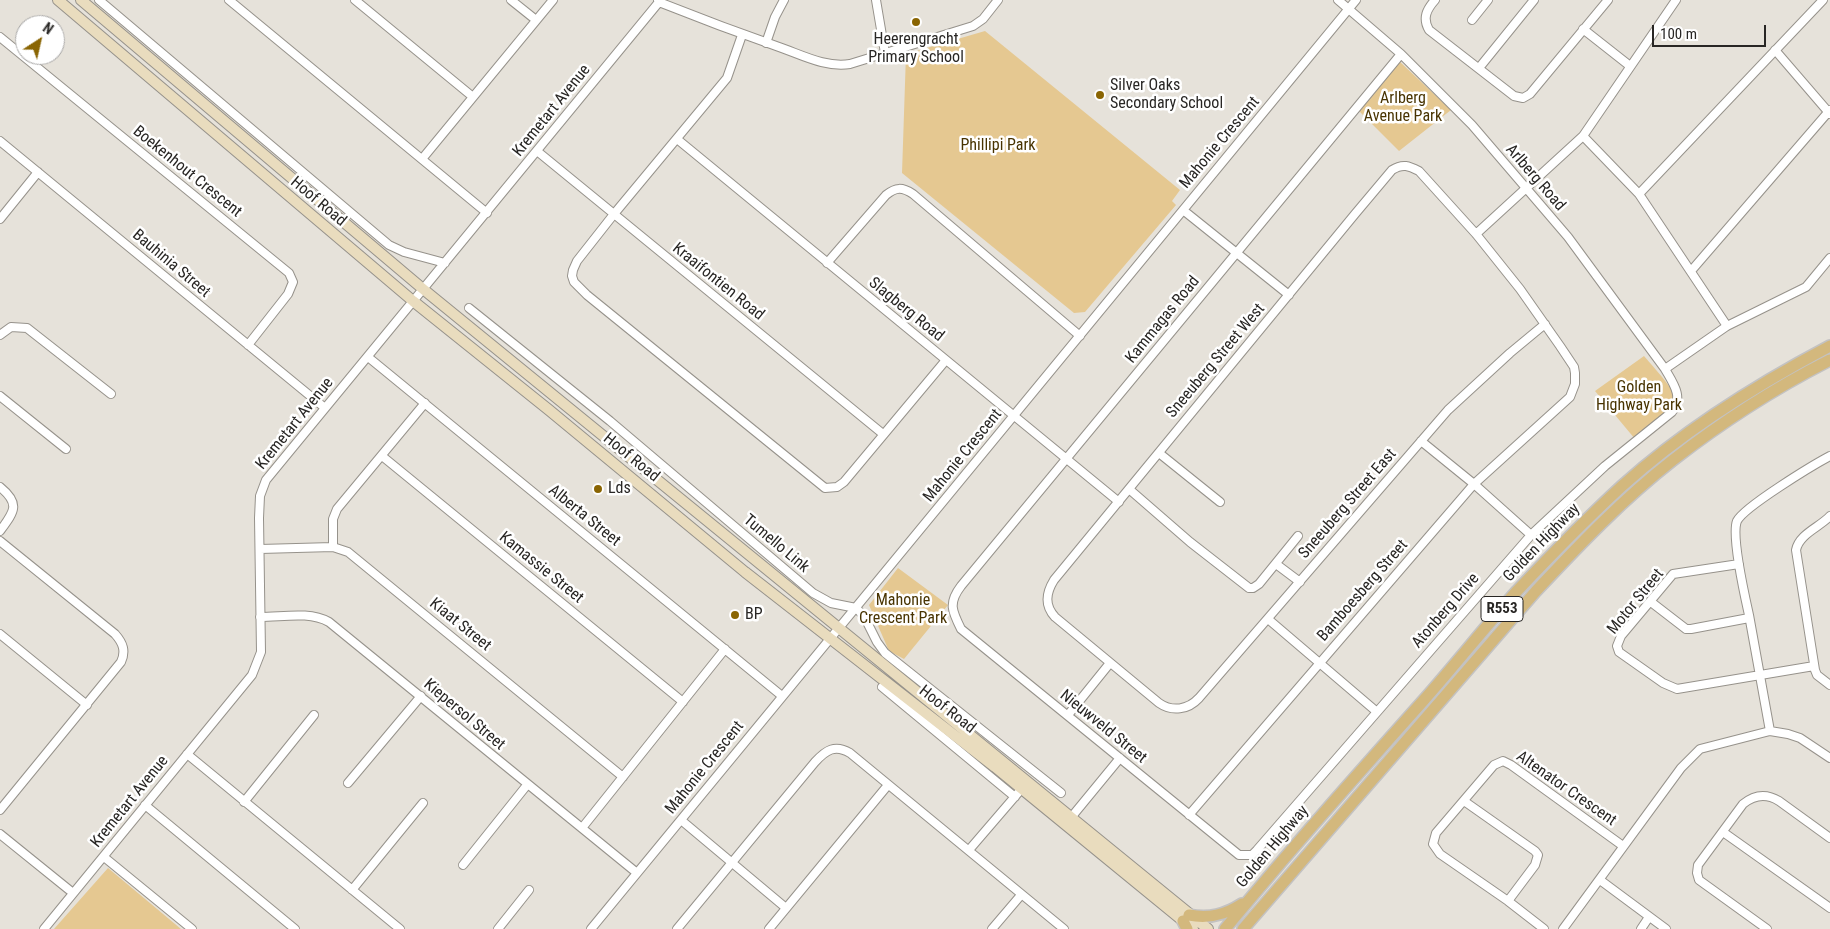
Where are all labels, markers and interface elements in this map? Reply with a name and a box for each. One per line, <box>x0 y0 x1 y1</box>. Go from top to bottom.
north arrow <box>15 15 65 65</box>
scale bar <box>1655 15 1769 47</box>
marker: Heerengracht Primary School <box>910 16 922 28</box>
text: N <box>40 20 56 38</box>
text: 100 m <box>1660 25 1697 43</box>
place label: Heerengracht Primary School <box>868 30 964 68</box>
street label: Kremetart Avenue <box>509 61 595 161</box>
place label: Silver Oaks Secondary School <box>1110 76 1223 114</box>
marker: Silver Oaks Secondary School <box>1094 89 1106 101</box>
park label: Arlberg Avenue Park <box>1364 89 1442 127</box>
street label: Mahonie Crescent <box>1176 93 1264 193</box>
street label: Boekenhout Crescent <box>129 122 245 222</box>
park label: Phillipi Park <box>960 136 1036 156</box>
street label: Arlberg Road <box>1501 141 1569 215</box>
street label: Hoof Road <box>286 173 350 231</box>
street label: Bauhinia Street <box>128 226 214 302</box>
street label: Kraaifontien Road <box>668 239 768 325</box>
street label: Kammagas Road <box>1122 272 1204 368</box>
street label: Slagberg Road <box>864 274 948 346</box>
street label: Sneeuberg Street West <box>1163 300 1269 422</box>
street label: Kremetart Avenue <box>252 374 338 474</box>
park label: Golden Highway Park <box>1596 378 1682 416</box>
street label: Mahonie Crescent <box>920 406 1006 506</box>
street label: Hoof Road <box>599 430 663 486</box>
street label: Sneeuberg Street East <box>1295 445 1401 563</box>
place label: Lds <box>608 479 631 499</box>
street label: Alberta Street <box>544 481 624 551</box>
marker: Lds <box>592 483 604 495</box>
street label: Golden Highway <box>1500 500 1584 586</box>
street label: Tumello Link <box>739 511 813 577</box>
street label: Kamassie Street <box>495 528 587 608</box>
street label: Bamboesberg Street <box>1314 536 1412 646</box>
street label: Motor Street <box>1604 565 1668 639</box>
street label: Atonberg Drive <box>1408 570 1484 652</box>
park label: Mahonie Crescent Park <box>859 591 947 629</box>
street label: Kiaat Street <box>425 594 495 656</box>
road number: R553 <box>1481 596 1523 622</box>
place label: BP <box>745 605 763 625</box>
marker: BP <box>729 609 741 621</box>
street label: Kiepersol Street <box>419 675 509 755</box>
street label: Hoof Road <box>915 682 979 738</box>
street label: Nieuwveld Street <box>1056 686 1150 768</box>
street label: Mahonie Crescent <box>662 718 748 818</box>
street label: Altenator Crescent <box>1512 747 1620 831</box>
street label: Kremetart Avenue <box>87 752 173 852</box>
street label: Golden Highway <box>1233 802 1313 892</box>

